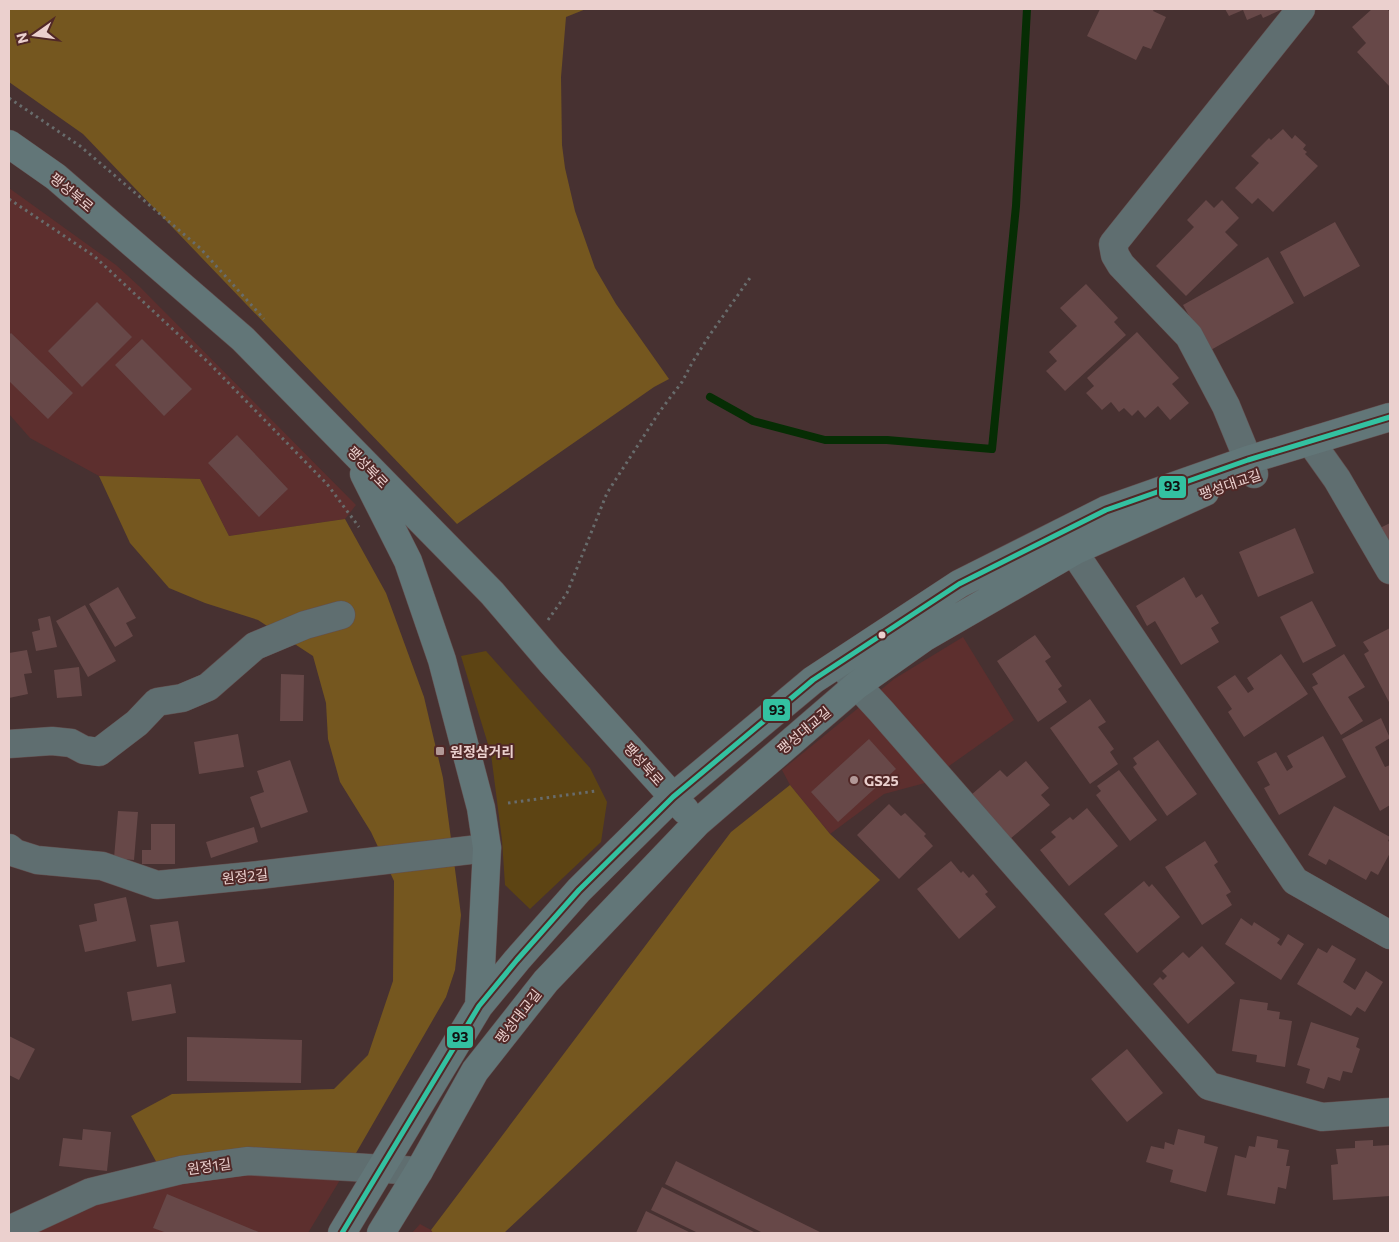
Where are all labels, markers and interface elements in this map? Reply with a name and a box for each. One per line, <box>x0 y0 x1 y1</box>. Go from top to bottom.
north arrow <box>10 10 60 60</box>
text: N <box>12 31 31 45</box>
street label: 팽성북로 <box>47 169 97 215</box>
street label: 팽성북로 <box>344 443 392 492</box>
street label: 팽성대교길 <box>1197 465 1263 503</box>
line badge: 93 <box>1158 475 1187 499</box>
text: 93 <box>1164 477 1180 494</box>
unlabelled marker <box>877 630 887 640</box>
line badge: 93 <box>762 698 791 722</box>
text: 93 <box>769 701 785 718</box>
street label: 팽성대교길 <box>774 703 834 757</box>
street label: 팽성북로 <box>620 739 668 789</box>
place label: 원정삼거리 <box>450 743 514 760</box>
marker: 원정삼거리 <box>434 745 446 757</box>
place label: GS25 <box>864 772 899 789</box>
marker: GS25 <box>848 774 860 786</box>
street label: 원정2길 <box>221 865 269 887</box>
street label: 팽성대교길 <box>491 985 545 1047</box>
line badge: 93 <box>446 1025 474 1049</box>
text: 93 <box>452 1028 468 1045</box>
street label: 원정1길 <box>186 1154 232 1178</box>

